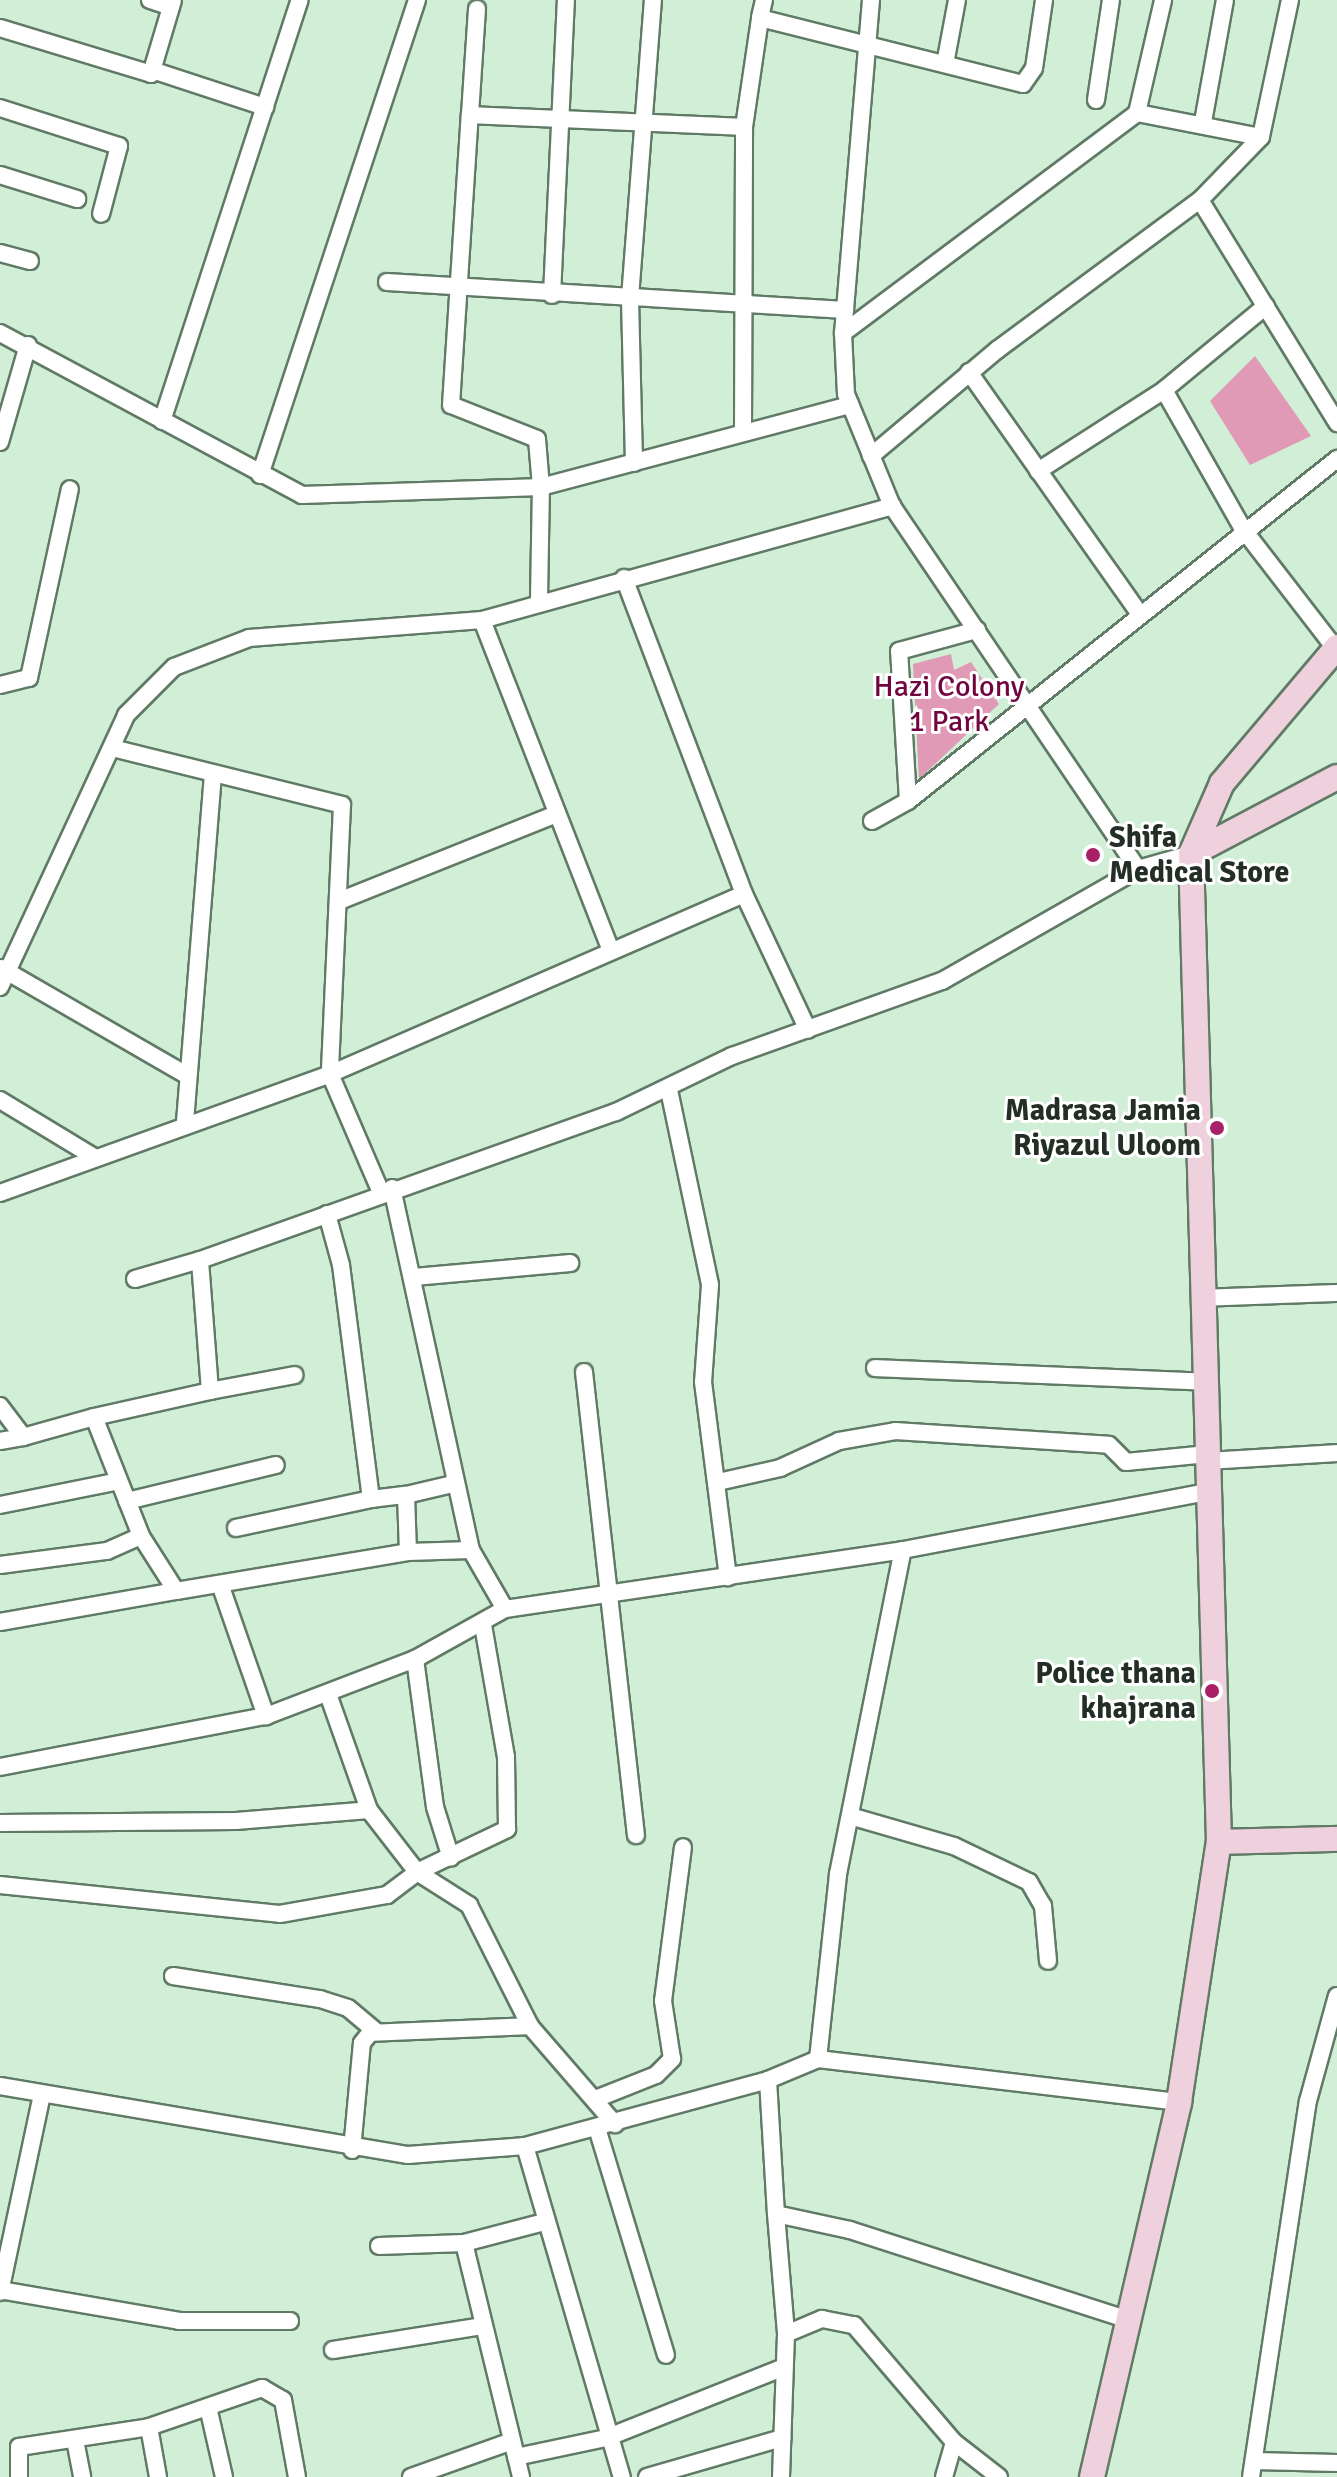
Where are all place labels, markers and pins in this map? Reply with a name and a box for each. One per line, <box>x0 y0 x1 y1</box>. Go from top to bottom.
place label: Shifa Medical Store <box>1109 820 1289 890</box>
marker: Shifa Medical Store <box>1084 846 1102 864</box>
place label: Madrasa Jamia Riyazul Uloom <box>1005 1093 1201 1164</box>
marker: Madrasa Jamia Riyazul Uloom <box>1208 1119 1226 1137</box>
place label: Police thana khajrana <box>1035 1656 1196 1726</box>
marker: Police thana khajrana <box>1203 1682 1221 1700</box>

